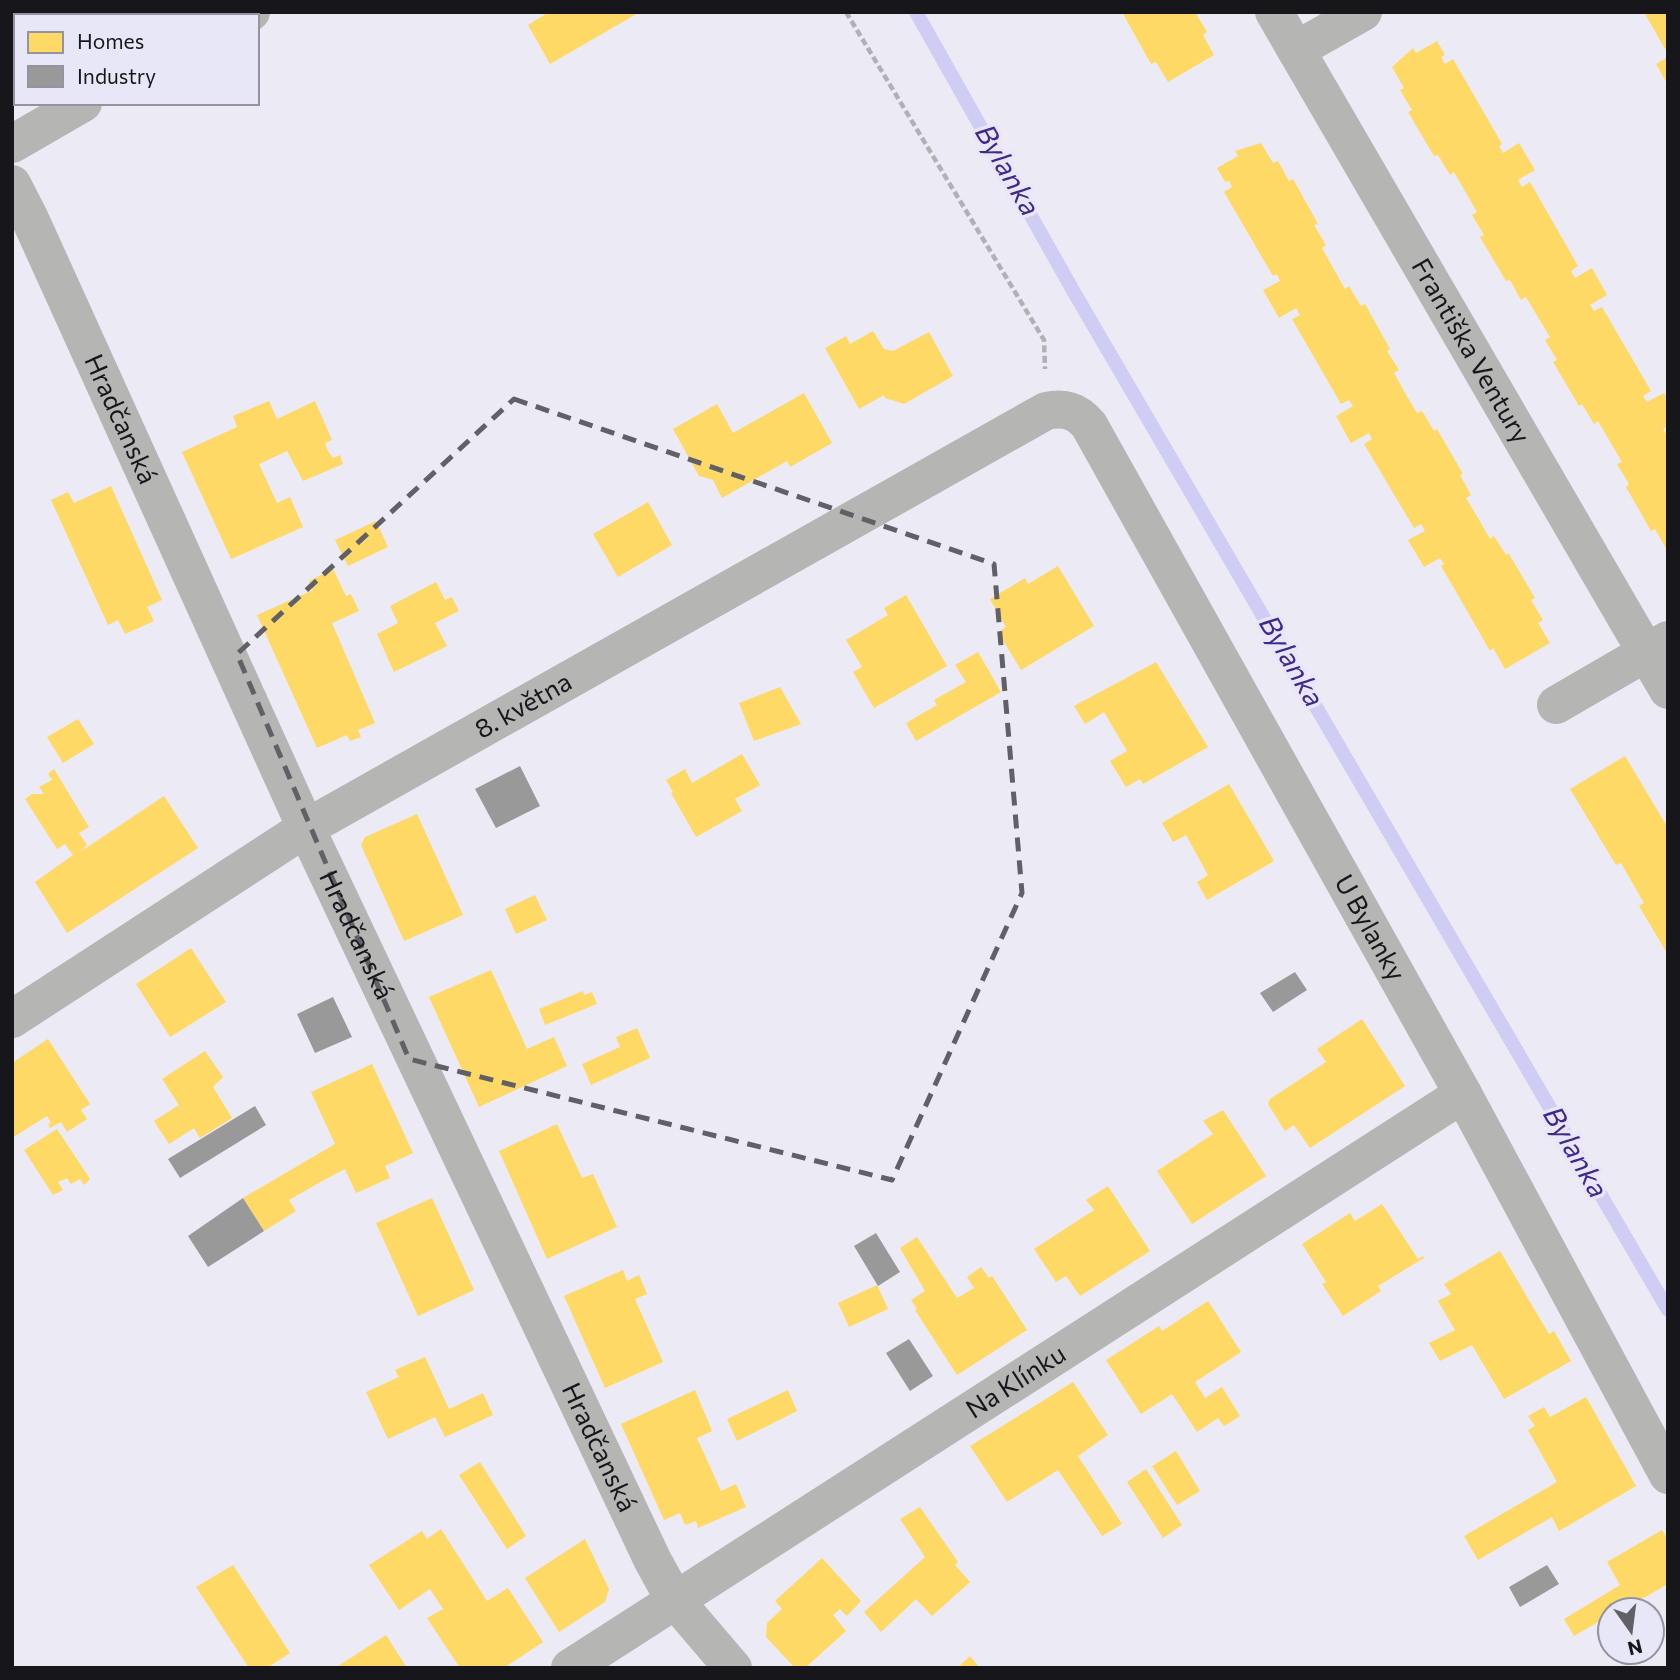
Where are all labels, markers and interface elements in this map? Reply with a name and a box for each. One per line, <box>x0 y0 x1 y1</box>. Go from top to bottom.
legend <box>14 14 259 105</box>
text: Homes <box>77 28 144 53</box>
text: Industry <box>77 63 156 88</box>
water label: Bylanka <box>969 118 1049 221</box>
street label: Františka Ventury <box>1406 252 1538 448</box>
street label: Hradčanská <box>79 349 165 488</box>
water label: Bylanka <box>1253 609 1333 712</box>
street label: 8. května <box>469 665 576 744</box>
street label: Hradčanská <box>314 865 402 1004</box>
street label: U Bylanky <box>1329 868 1413 986</box>
water label: Bylanka <box>1537 1100 1617 1203</box>
street label: Na Klínku <box>959 1337 1071 1424</box>
street label: Hradčanská <box>557 1377 644 1516</box>
north arrow <box>1596 1596 1666 1666</box>
text: N <box>1626 1635 1645 1661</box>

